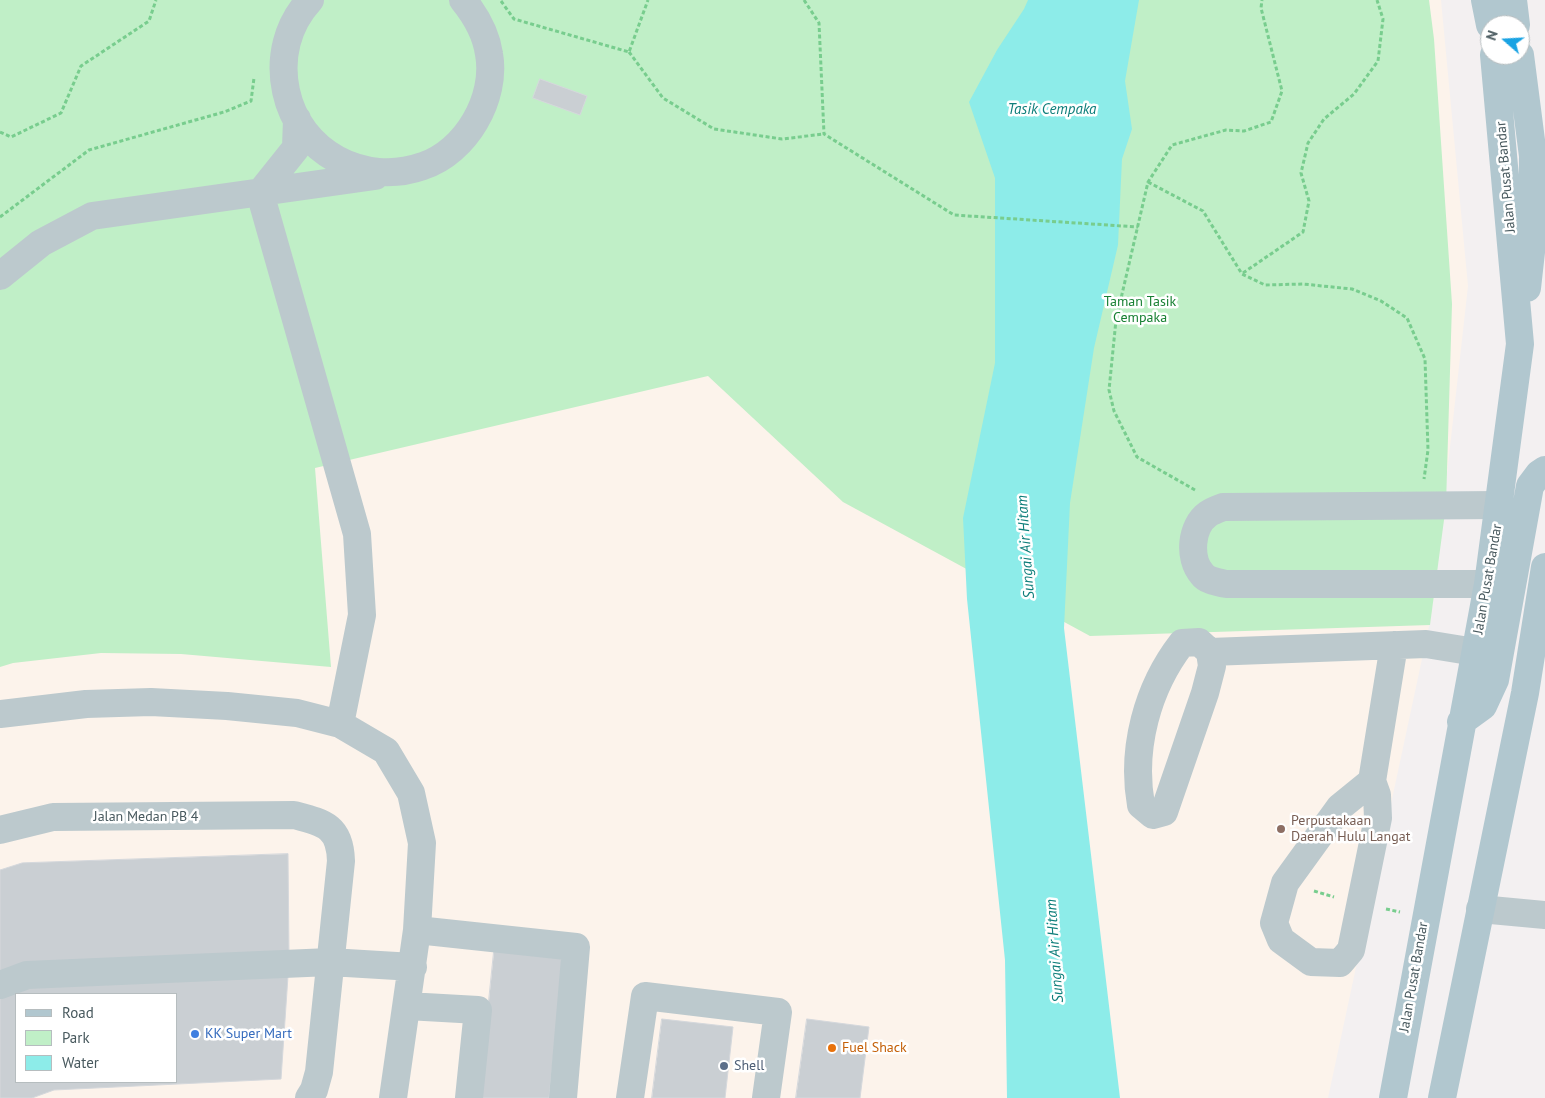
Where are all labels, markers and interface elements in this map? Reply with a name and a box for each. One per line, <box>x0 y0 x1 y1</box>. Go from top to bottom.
north arrow <box>1480 15 1530 65</box>
text: N <box>1482 28 1502 43</box>
water label: Tasik Cempaka <box>1008 101 1096 119</box>
street label: Jalan Pusat Bandar <box>1493 121 1519 233</box>
park label: Taman Tasik Cempaka <box>1104 294 1176 326</box>
water label: Sungai Air Hitam <box>1013 495 1039 599</box>
street label: Jalan Pusat Bandar <box>1470 523 1506 635</box>
street label: Jalan Medan PB 4 <box>94 809 198 825</box>
place label: Perpustakaan Daerah Hulu Langat <box>1291 813 1410 846</box>
marker: Perpustakaan Daerah Hulu Langat <box>1275 823 1287 835</box>
water label: Sungai Air Hitam <box>1042 899 1068 1003</box>
street label: Jalan Pusat Bandar <box>1396 921 1432 1033</box>
legend <box>15 993 178 1083</box>
text: Road <box>62 1003 94 1022</box>
place label: KK Super Mart <box>205 1026 292 1042</box>
text: Park <box>62 1028 90 1047</box>
marker: KK Super Mart <box>189 1028 201 1040</box>
place label: Fuel Shack <box>842 1040 907 1056</box>
marker: Fuel Shack <box>826 1042 838 1054</box>
text: Water <box>62 1053 99 1072</box>
place label: Shell <box>734 1058 764 1074</box>
marker: Shell <box>718 1060 730 1072</box>

